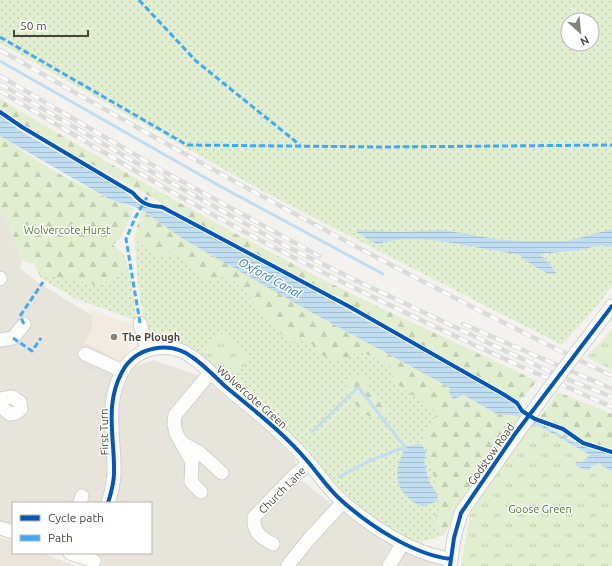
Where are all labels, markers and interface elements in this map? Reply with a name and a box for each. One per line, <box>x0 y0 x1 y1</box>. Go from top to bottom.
scale bar <box>14 12 88 38</box>
north arrow <box>560 12 600 52</box>
text: 50 m <box>20 19 47 32</box>
text: N <box>578 34 591 48</box>
park label: Wolvercote Hurst <box>24 224 111 236</box>
water label: Oxford Canal <box>237 255 304 300</box>
place label: The Plough <box>122 331 180 343</box>
marker: The Plough <box>109 332 119 342</box>
street label: Wolvercote Green <box>214 363 290 431</box>
street label: First Turn <box>98 409 110 455</box>
street label: Godstow Road <box>465 421 517 487</box>
street label: Church Lane <box>256 464 308 516</box>
legend <box>12 502 152 554</box>
park label: Goose Green <box>508 503 572 515</box>
text: Cycle path <box>48 511 104 524</box>
text: Path <box>48 531 73 544</box>

